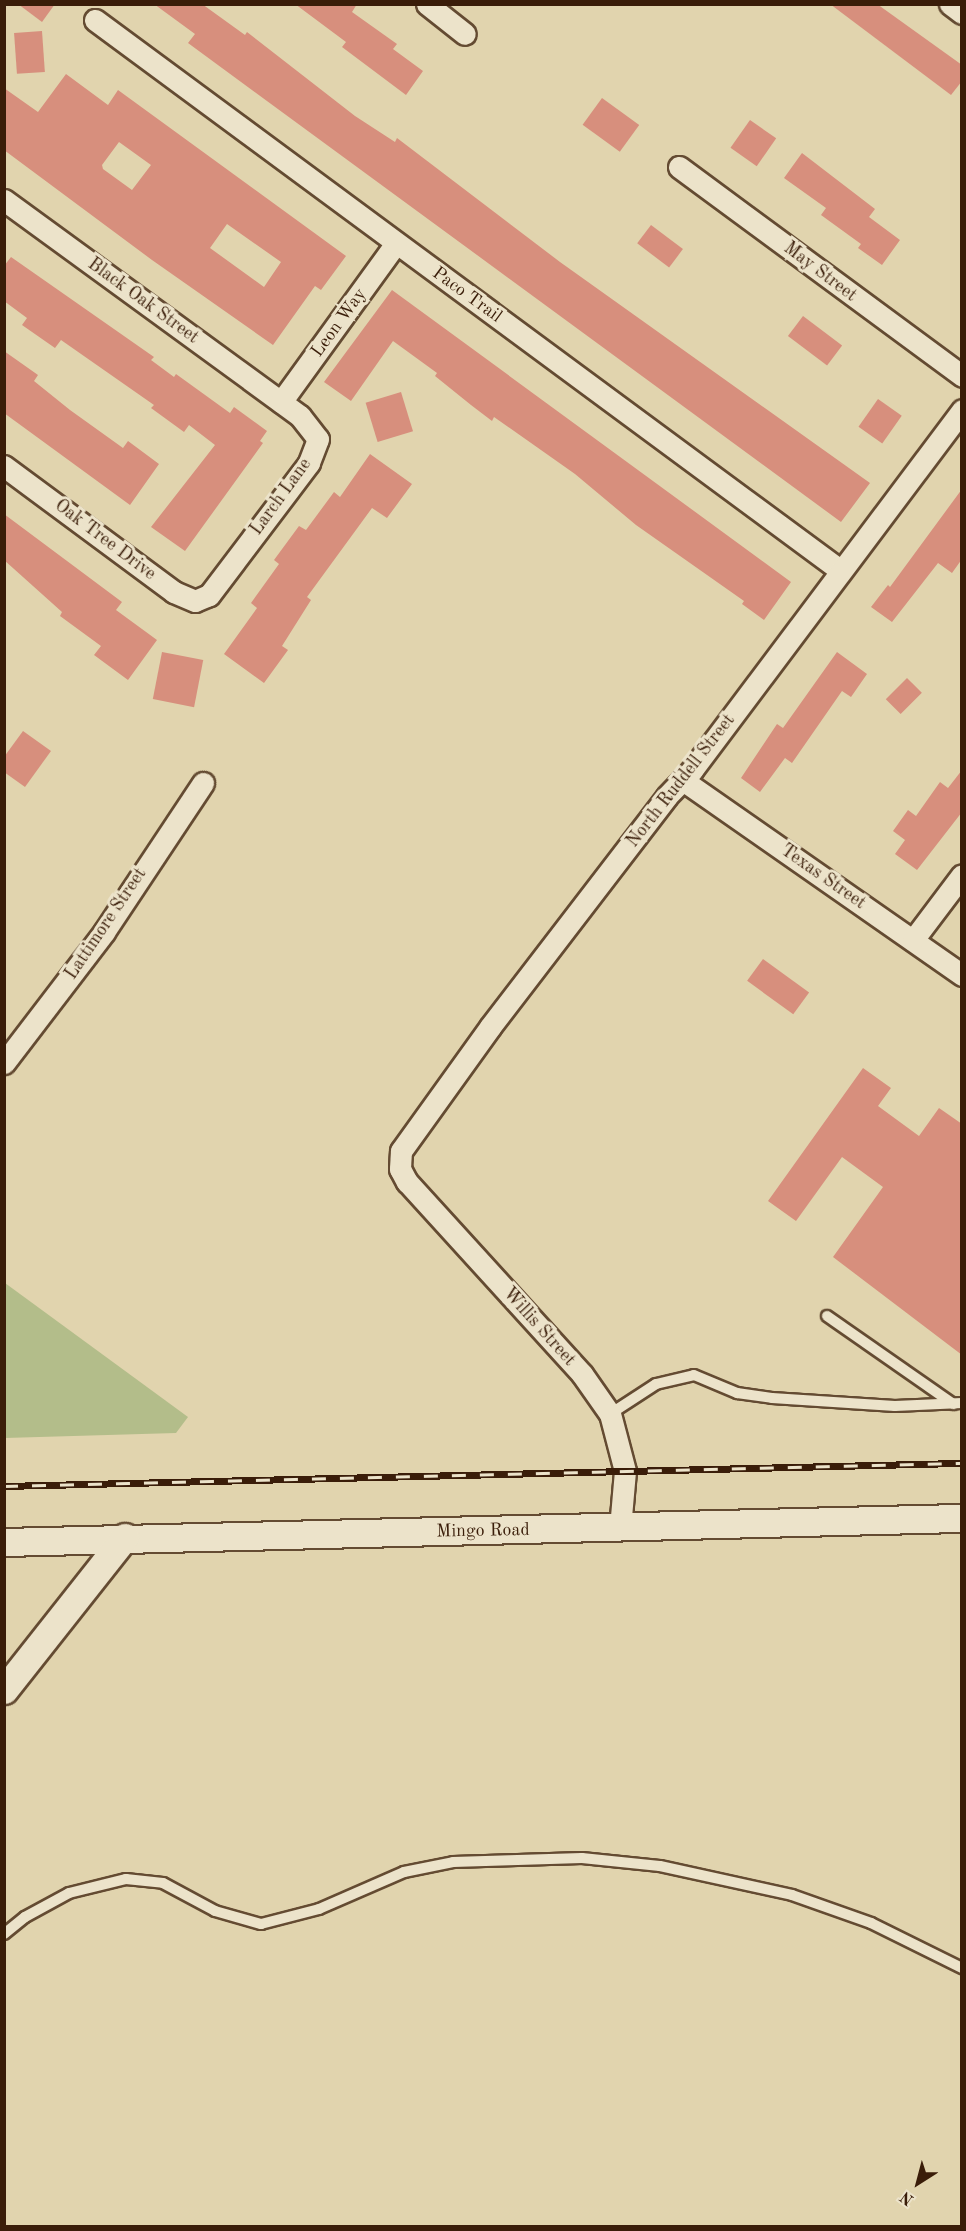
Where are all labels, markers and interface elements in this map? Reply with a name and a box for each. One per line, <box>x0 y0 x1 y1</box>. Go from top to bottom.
street label: May Street <box>779 238 861 306</box>
street label: Black Oak Street <box>83 253 203 349</box>
street label: Paco Trail <box>428 262 506 328</box>
street label: Leon Way <box>307 284 371 362</box>
street label: Larch Lane <box>246 454 316 540</box>
street label: Oak Tree Drive <box>50 495 160 585</box>
street label: North Ruddell Street <box>622 710 740 852</box>
street label: Texas Street <box>776 840 870 914</box>
street label: Lattimore Street <box>61 864 151 984</box>
street label: Willis Street <box>498 1283 580 1371</box>
street label: Mingo Road <box>436 1519 530 1543</box>
north arrow <box>888 2153 948 2213</box>
text: N <box>898 2187 917 2208</box>

